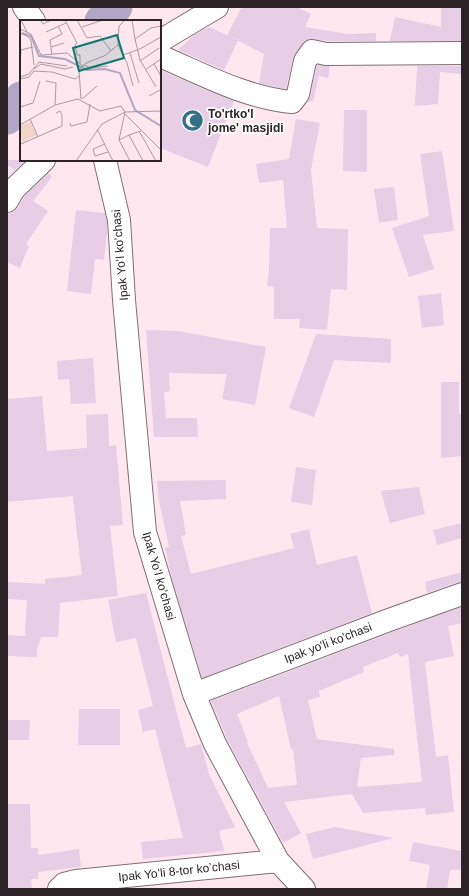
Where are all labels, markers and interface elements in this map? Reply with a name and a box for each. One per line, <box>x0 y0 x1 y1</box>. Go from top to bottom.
inset map <box>20 20 161 161</box>
place label: To'rtko'l jome' masjidi <box>207 107 284 135</box>
mosque icon: To'rtko'l jome' masjidi <box>180 108 206 134</box>
street label: Ipak Yoʻl koʻchasi <box>109 209 131 301</box>
street label: Ipak Yoʻl koʻchasi <box>140 530 178 622</box>
street label: Ipak yo'li ko'chasi <box>282 620 374 666</box>
street label: Ipak Yoʻli 8-tor koʼchasi <box>118 858 240 884</box>

